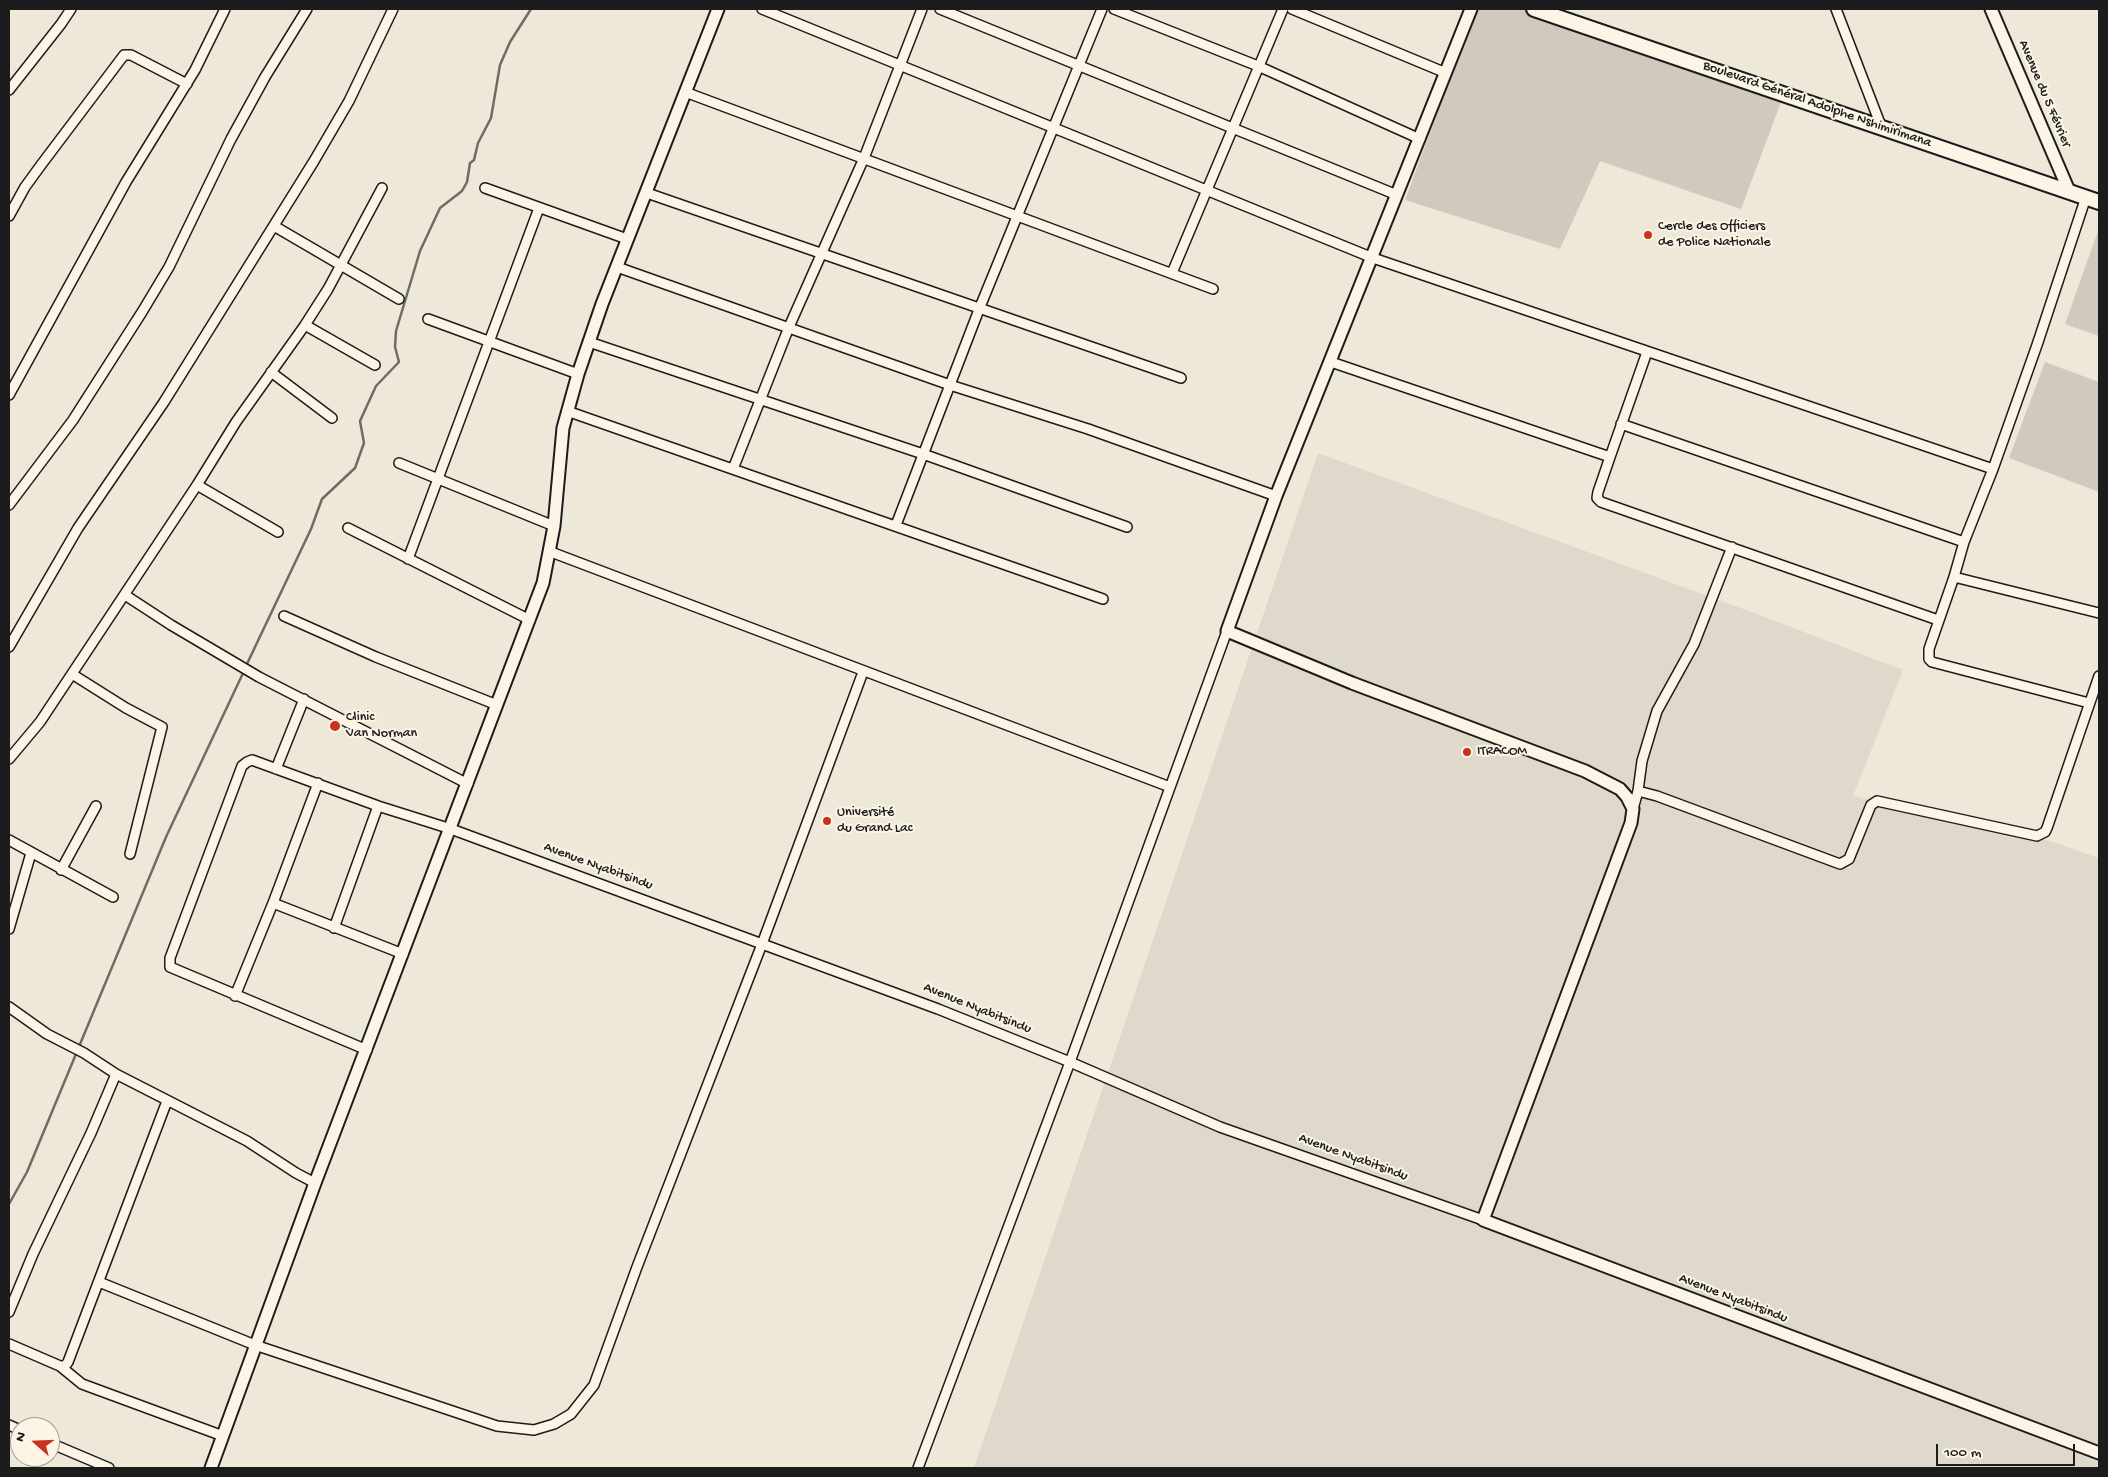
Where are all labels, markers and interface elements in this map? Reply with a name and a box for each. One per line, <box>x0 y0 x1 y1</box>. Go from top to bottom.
street label: Avenue du 5 Février <box>2014 38 2074 150</box>
street label: Boulevard Général Adolphe Nshimirimana <box>1701 58 1933 152</box>
place label: Cercle des Officiers de Police Nationale <box>1658 219 1771 252</box>
marker: Cercle des Officiers de Police Nationale <box>1642 229 1654 241</box>
place label: Clinic Van Norman <box>346 710 417 742</box>
marker: Clinic Van Norman <box>328 719 342 733</box>
place label: ITRACOM <box>1477 744 1527 760</box>
marker: ITRACOM <box>1461 746 1473 758</box>
place label: Université du Grand Lac <box>837 805 912 838</box>
marker: Université du Grand Lac <box>821 815 833 827</box>
street label: Avenue Nyabitsindu <box>541 839 655 895</box>
street label: Avenue Nyabitsindu <box>921 980 1033 1038</box>
street label: Avenue Nyabitsindu <box>1296 1130 1410 1186</box>
street label: Avenue Nyabitsindu <box>1676 1271 1790 1327</box>
north arrow <box>10 1417 60 1467</box>
text: N <box>12 1430 31 1444</box>
scale bar <box>1938 1434 2077 1466</box>
text: 100 m <box>1944 1444 1981 1462</box>

